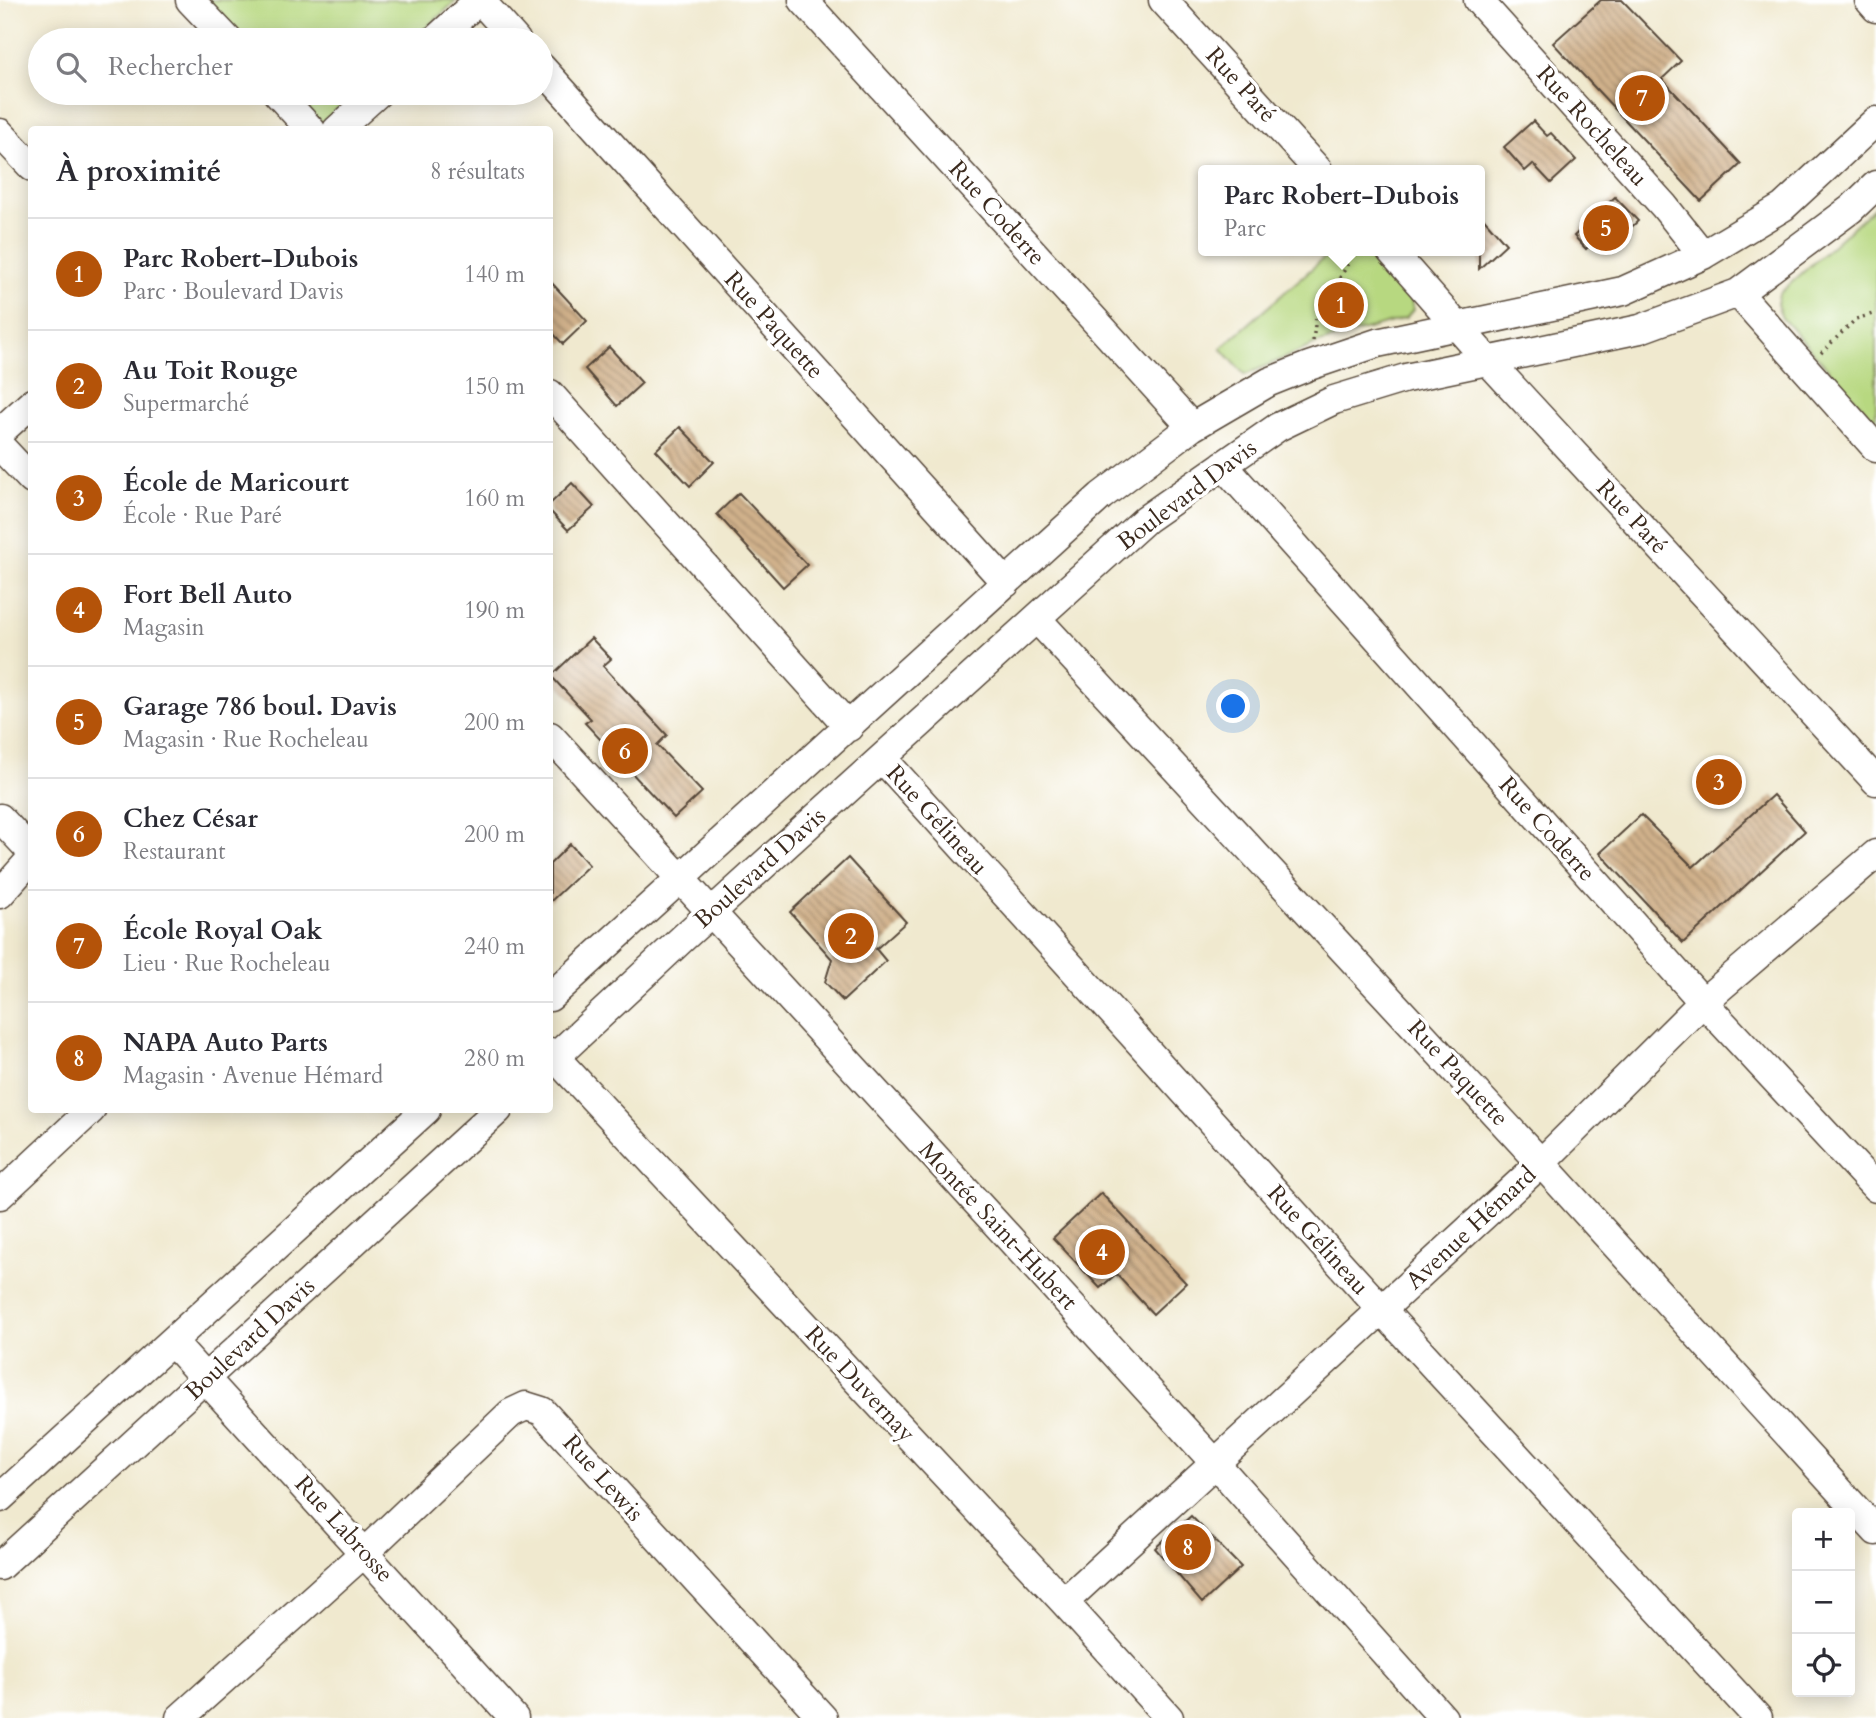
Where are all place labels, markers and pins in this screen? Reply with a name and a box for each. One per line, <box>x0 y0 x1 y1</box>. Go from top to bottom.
pin: 7 <box>1619 72 1665 124</box>
pin: 5 <box>1583 202 1629 254</box>
pin: 1 <box>1318 279 1364 331</box>
pin: 6 <box>602 725 648 777</box>
pin: 3 <box>1696 756 1742 808</box>
pin: 2 <box>828 910 874 962</box>
pin: 4 <box>1079 1226 1125 1278</box>
pin: 8 <box>1165 1521 1211 1573</box>

